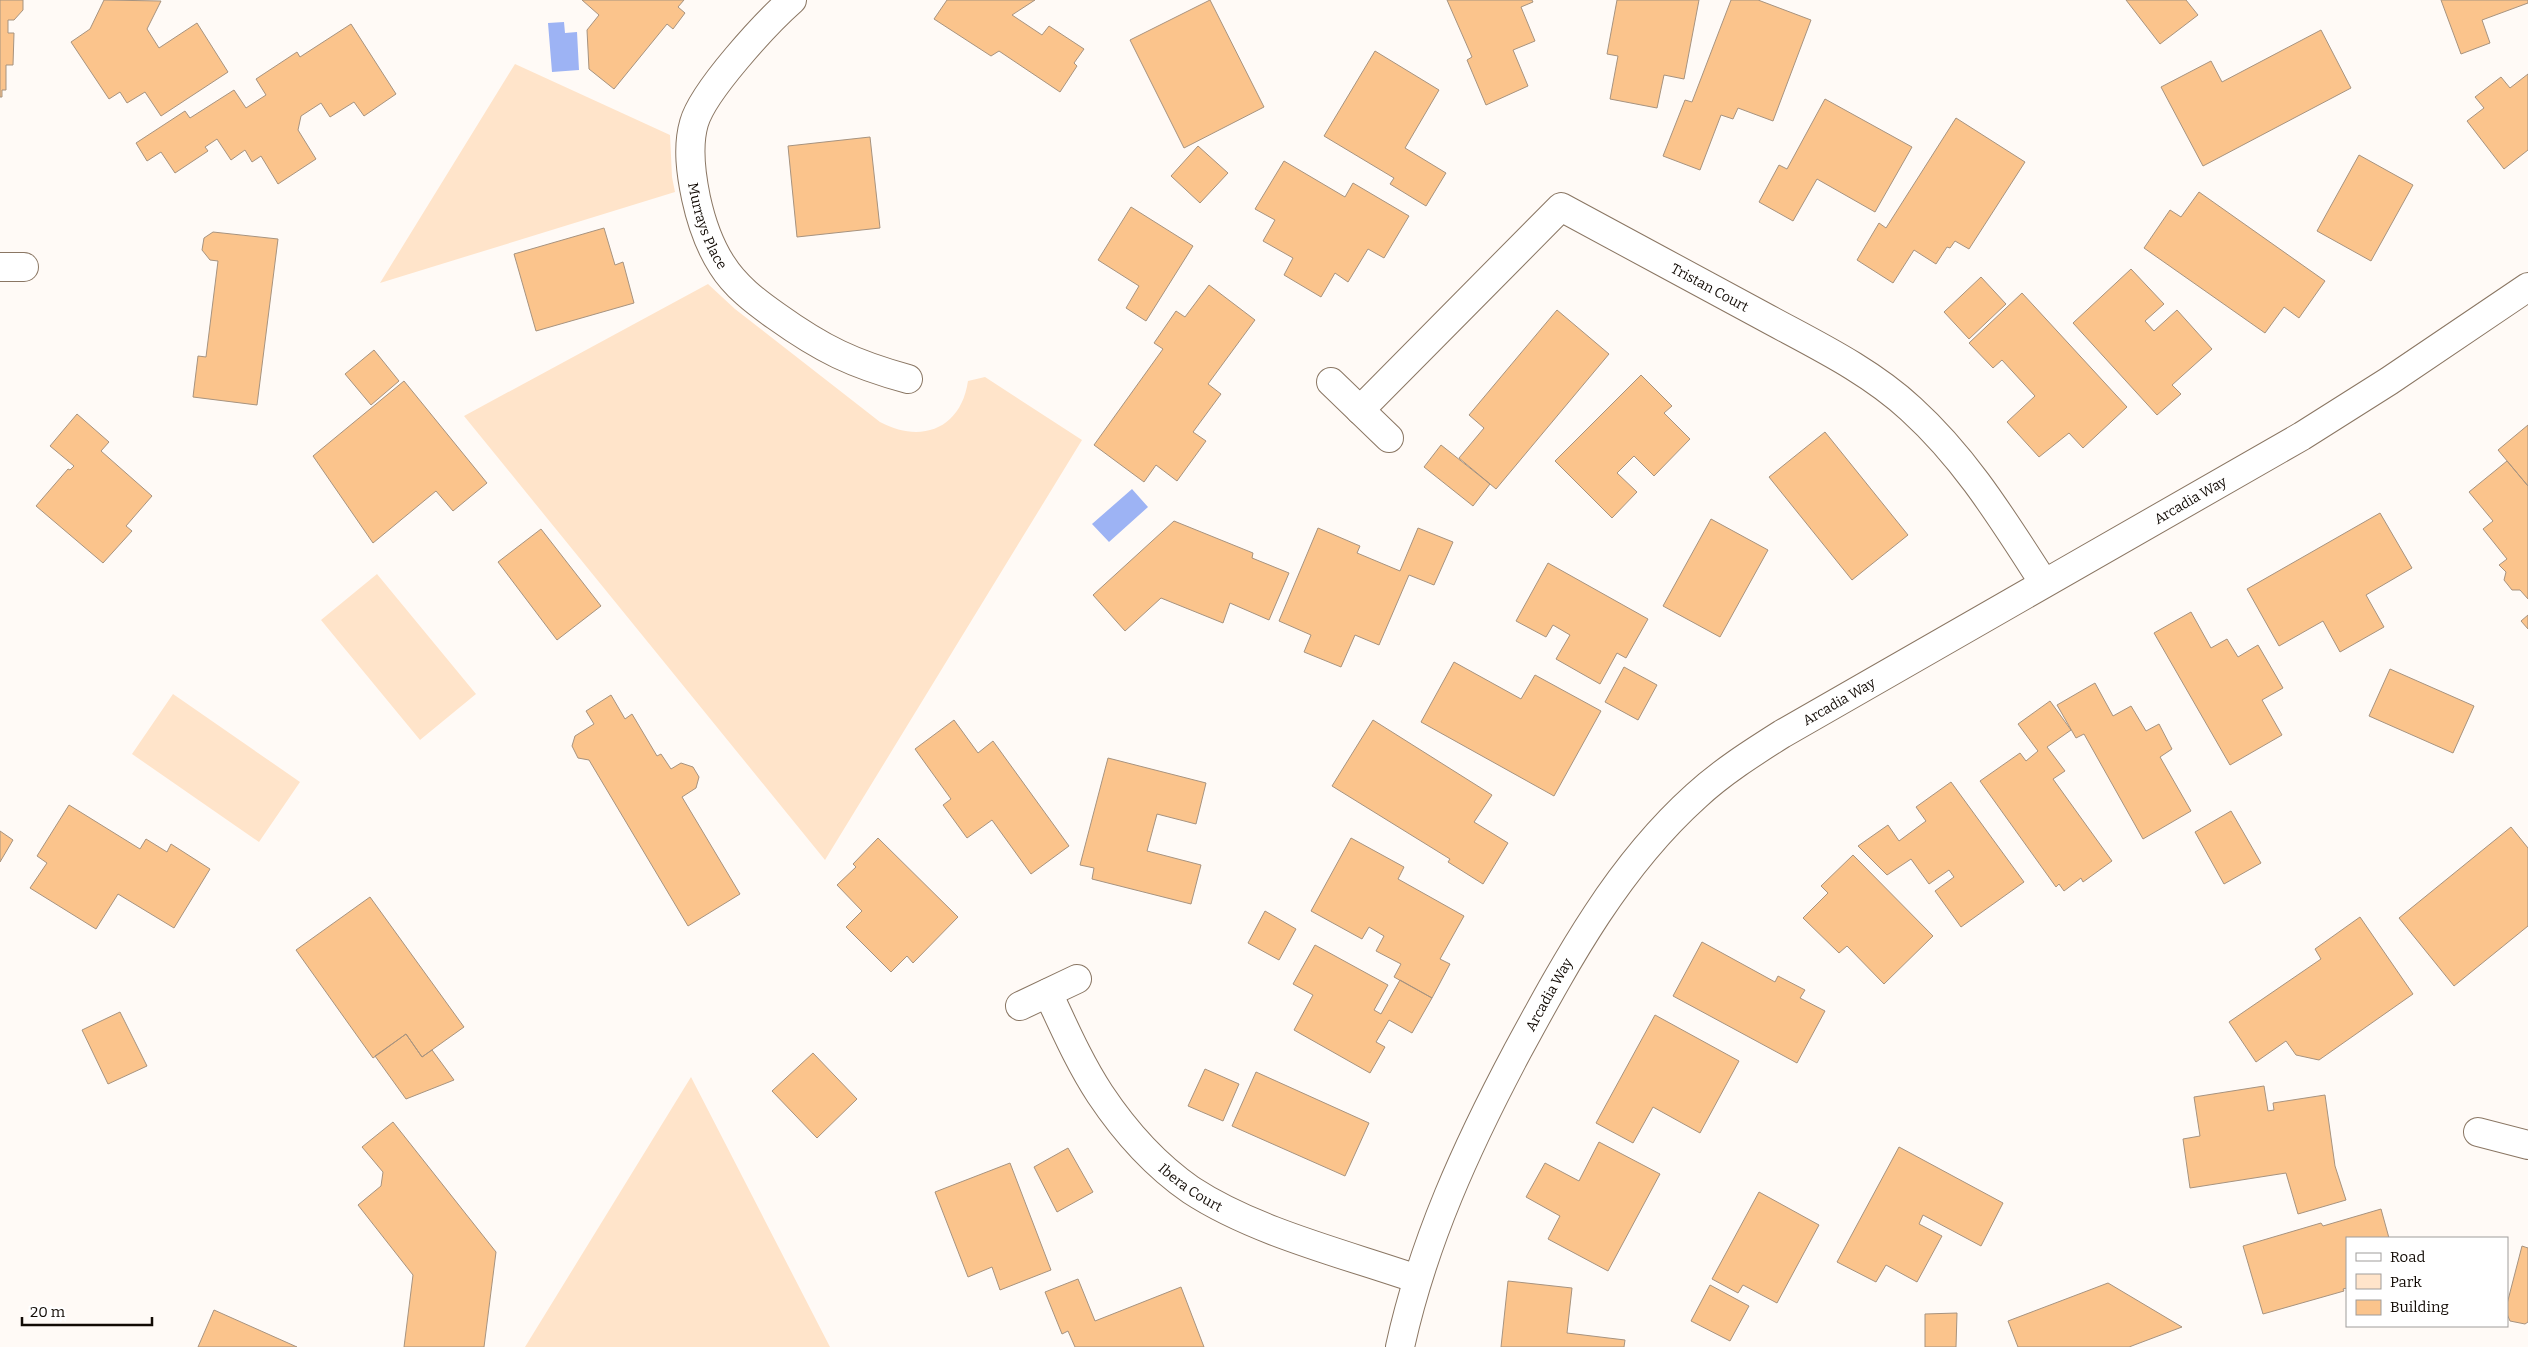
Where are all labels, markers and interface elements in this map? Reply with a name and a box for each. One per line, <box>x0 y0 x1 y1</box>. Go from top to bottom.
street label: Murrays Place <box>685 181 731 272</box>
street label: Tristan Court <box>1668 260 1752 315</box>
street label: Arcadia Way <box>2151 472 2230 528</box>
street label: Arcadia Way <box>1800 674 1879 729</box>
street label: Arcadia Way <box>1522 955 1576 1034</box>
street label: Ibera Court <box>1155 1160 1225 1215</box>
legend <box>2346 1237 2508 1327</box>
text: Road <box>2390 1248 2425 1266</box>
text: Park <box>2390 1273 2422 1291</box>
scale bar <box>22 1294 152 1326</box>
text: Building <box>2390 1298 2449 1316</box>
text: 20 m <box>30 1303 66 1321</box>

